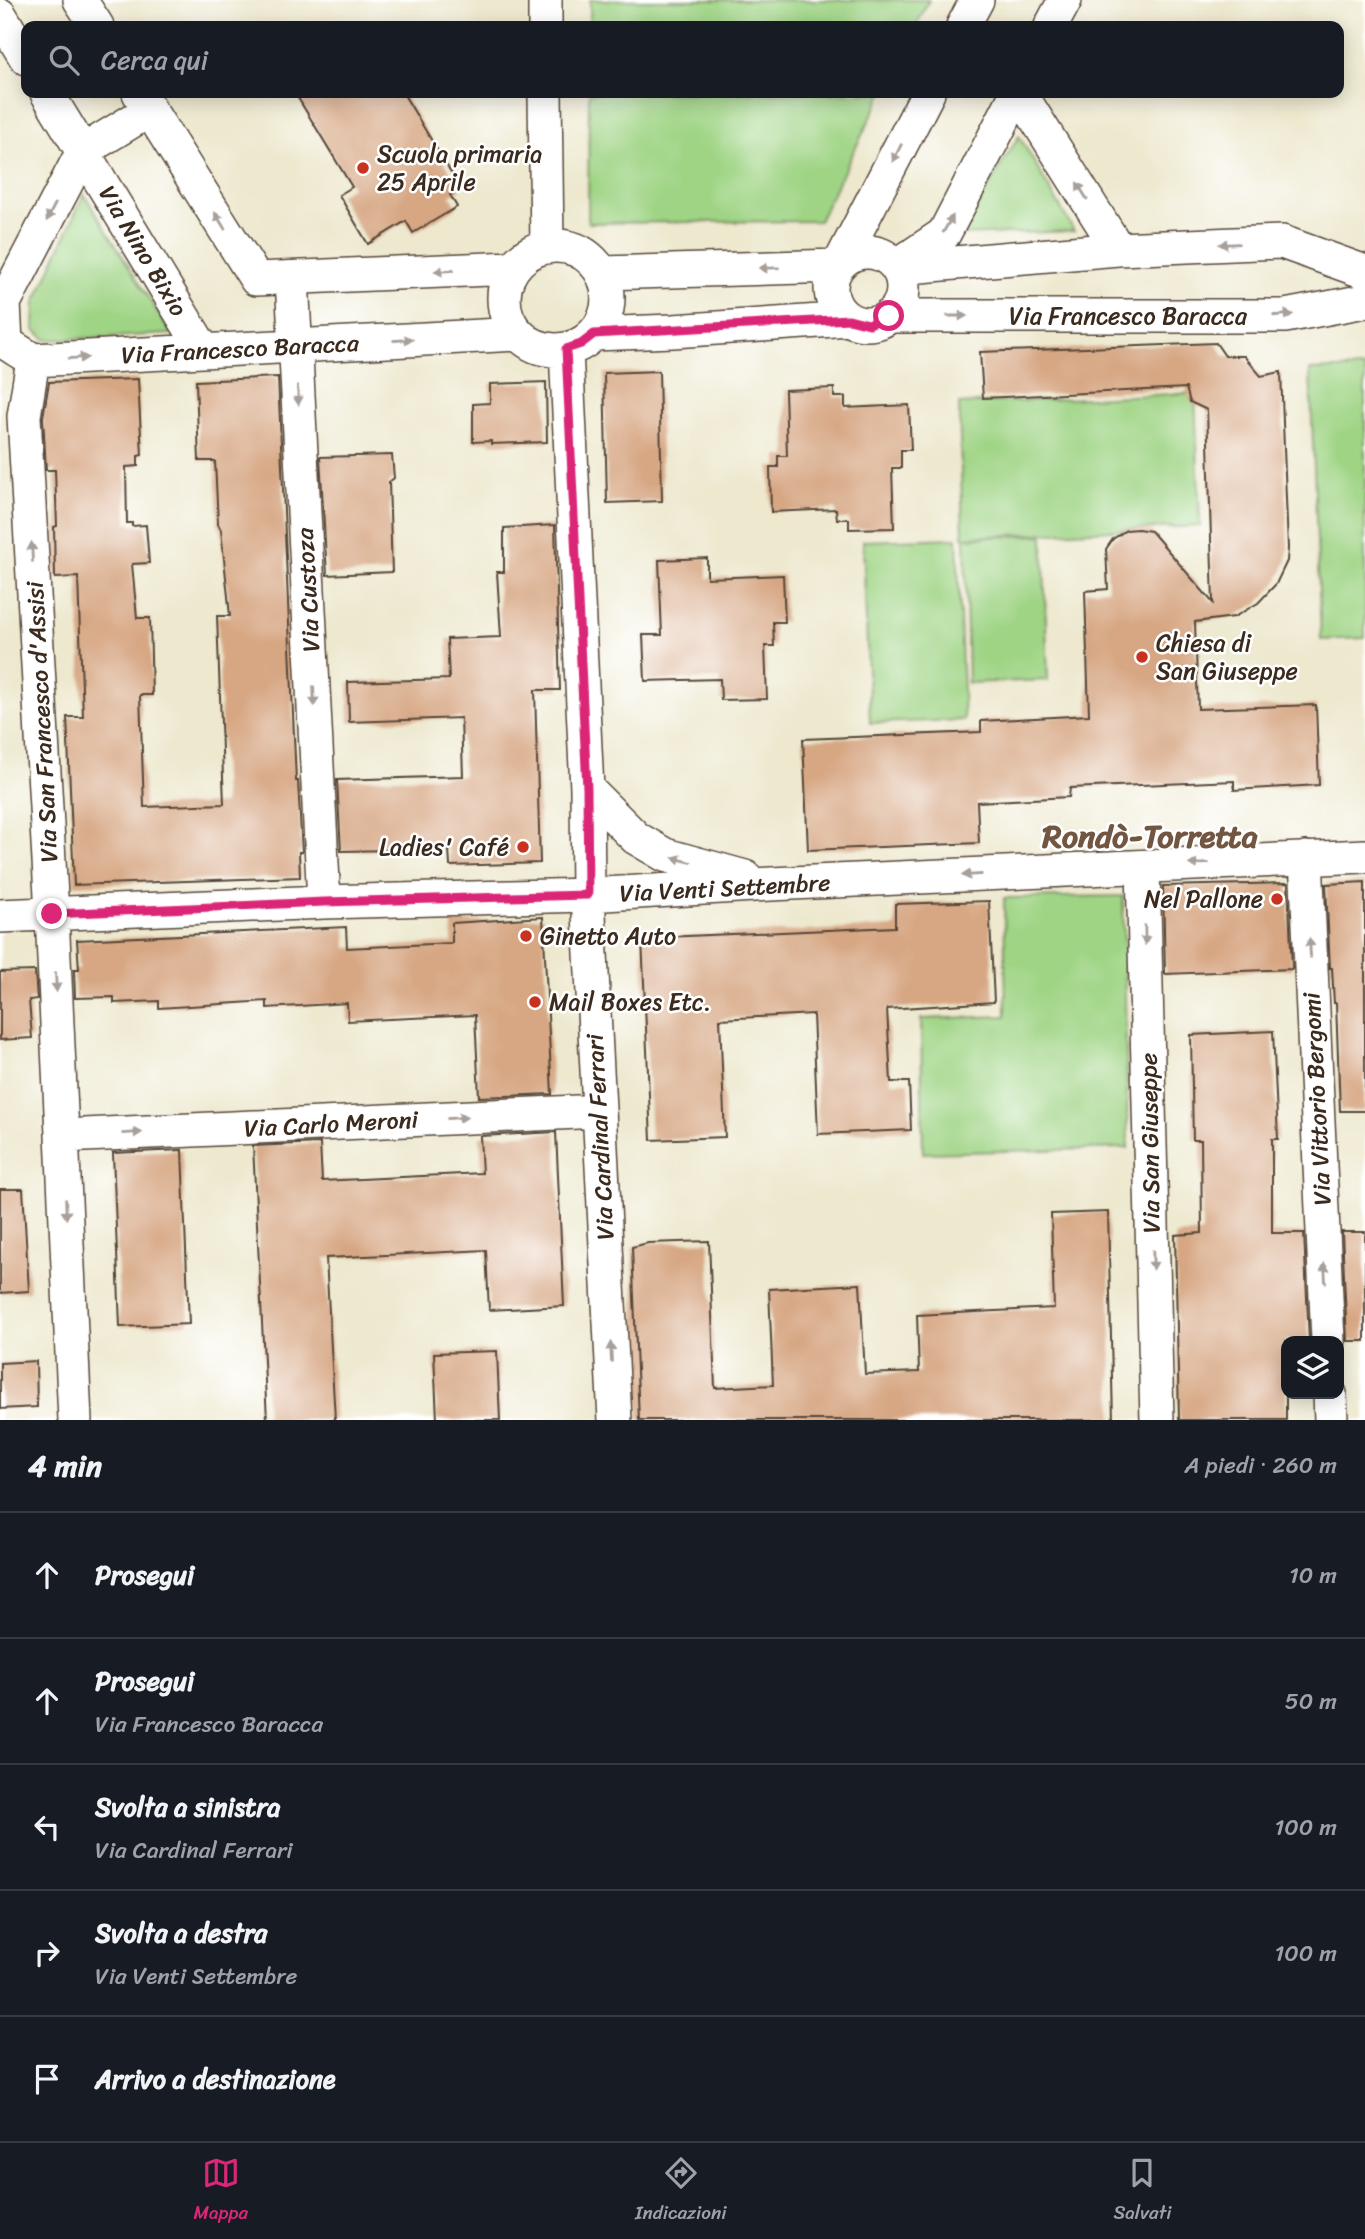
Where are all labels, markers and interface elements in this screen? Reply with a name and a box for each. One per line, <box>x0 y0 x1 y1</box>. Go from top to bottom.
search box <box>21 21 1344 98</box>
text: Cerca qui <box>101 37 208 83</box>
icon: search <box>45 41 83 79</box>
place label: Scuola primaria 25 Aprile <box>377 133 542 203</box>
one-way arrow <box>891 143 902 163</box>
marker: Scuola primaria 25 Aprile <box>355 160 371 176</box>
street label: Via Nino Bixio <box>87 177 199 325</box>
one-way arrow <box>1075 181 1088 200</box>
one-way arrow <box>46 202 58 222</box>
one-way arrow <box>213 212 226 231</box>
one-way arrow <box>942 215 954 234</box>
one-way arrow <box>1217 239 1239 250</box>
one-way arrow <box>757 262 779 274</box>
one-way arrow <box>433 266 455 277</box>
street label: Via Francesco Baracca <box>1009 295 1248 337</box>
route start <box>873 300 904 331</box>
one-way arrow <box>1272 309 1294 320</box>
one-way arrow <box>946 310 968 322</box>
street label: Via Francesco Baracca <box>120 322 361 376</box>
one-way arrow <box>393 335 415 346</box>
one-way arrow <box>67 352 89 363</box>
one-way arrow <box>293 384 304 406</box>
street label: Via Custoza <box>284 526 332 653</box>
one-way arrow <box>26 541 37 563</box>
street label: Via San Francesco d'Assisi <box>14 579 70 864</box>
place label: Chiesa di San Giuseppe <box>1156 622 1298 692</box>
marker: Chiesa di San Giuseppe <box>1134 649 1150 665</box>
one-way arrow <box>308 685 319 707</box>
district label: Rondò-Torretta <box>1041 808 1258 865</box>
place label: Ladies' Café <box>379 826 509 868</box>
marker: Ladies' Café <box>515 839 531 855</box>
one-way arrow <box>671 854 693 865</box>
one-way arrow <box>1188 858 1210 869</box>
street label: Via Venti Settembre <box>618 862 832 914</box>
one-way arrow <box>960 869 982 880</box>
place label: Nel Pallone <box>1144 878 1263 920</box>
marker: Nel Pallone <box>1269 891 1285 907</box>
route end <box>36 898 67 929</box>
place label: Ginetto Auto <box>540 915 676 957</box>
one-way arrow <box>1139 924 1151 946</box>
marker: Ginetto Auto <box>518 928 534 944</box>
one-way arrow <box>1305 937 1316 959</box>
one-way arrow <box>50 971 61 993</box>
place label: Mail Boxes Etc. <box>549 981 711 1023</box>
street label: Via Vittorio Bergomi <box>1290 991 1344 1207</box>
marker: Mail Boxes Etc. <box>527 994 543 1010</box>
street label: Via Cardinal Ferrari <box>574 1032 626 1241</box>
street label: Via San Giuseppe <box>1127 1053 1173 1233</box>
street label: Via Carlo Meroni <box>243 1098 421 1150</box>
one-way arrow <box>446 1112 468 1123</box>
one-way arrow <box>121 1127 143 1138</box>
one-way arrow <box>61 1198 72 1220</box>
one-way arrow <box>1147 1250 1159 1272</box>
one-way arrow <box>1319 1262 1330 1284</box>
map controls <box>1281 1336 1344 1399</box>
button: layers <box>1281 1336 1344 1399</box>
one-way arrow <box>606 1341 617 1363</box>
text: 4 min <box>28 1439 102 1493</box>
text: A piedi · 260 m <box>1185 1445 1337 1486</box>
text: Prosegui <box>95 1552 194 1598</box>
text: 10 m <box>1289 1555 1337 1596</box>
icon: ahead <box>28 1556 66 1594</box>
text: Prosegui <box>95 1658 194 1704</box>
text: 50 m <box>1285 1681 1337 1722</box>
icon: ahead <box>28 1682 66 1720</box>
text: Via Francesco Baracca <box>95 1704 323 1745</box>
text: Svolta a sinistra <box>95 1784 280 1830</box>
text: 100 m <box>1274 1807 1337 1848</box>
icon: left <box>28 1808 66 1846</box>
text: Via Cardinal Ferrari <box>95 1830 293 1871</box>
text: Svolta a destra <box>95 1910 267 1956</box>
text: 100 m <box>1274 1933 1337 1974</box>
icon: right <box>28 1934 66 1972</box>
text: Via Venti Settembre <box>95 1956 297 1997</box>
text: Arrivo a destinazione <box>95 2056 336 2102</box>
icon: arrive <box>28 2060 66 2098</box>
tab: Mappa <box>193 2154 248 2229</box>
tab: Indicazioni <box>635 2154 726 2229</box>
tab: Salvati <box>1113 2154 1172 2229</box>

